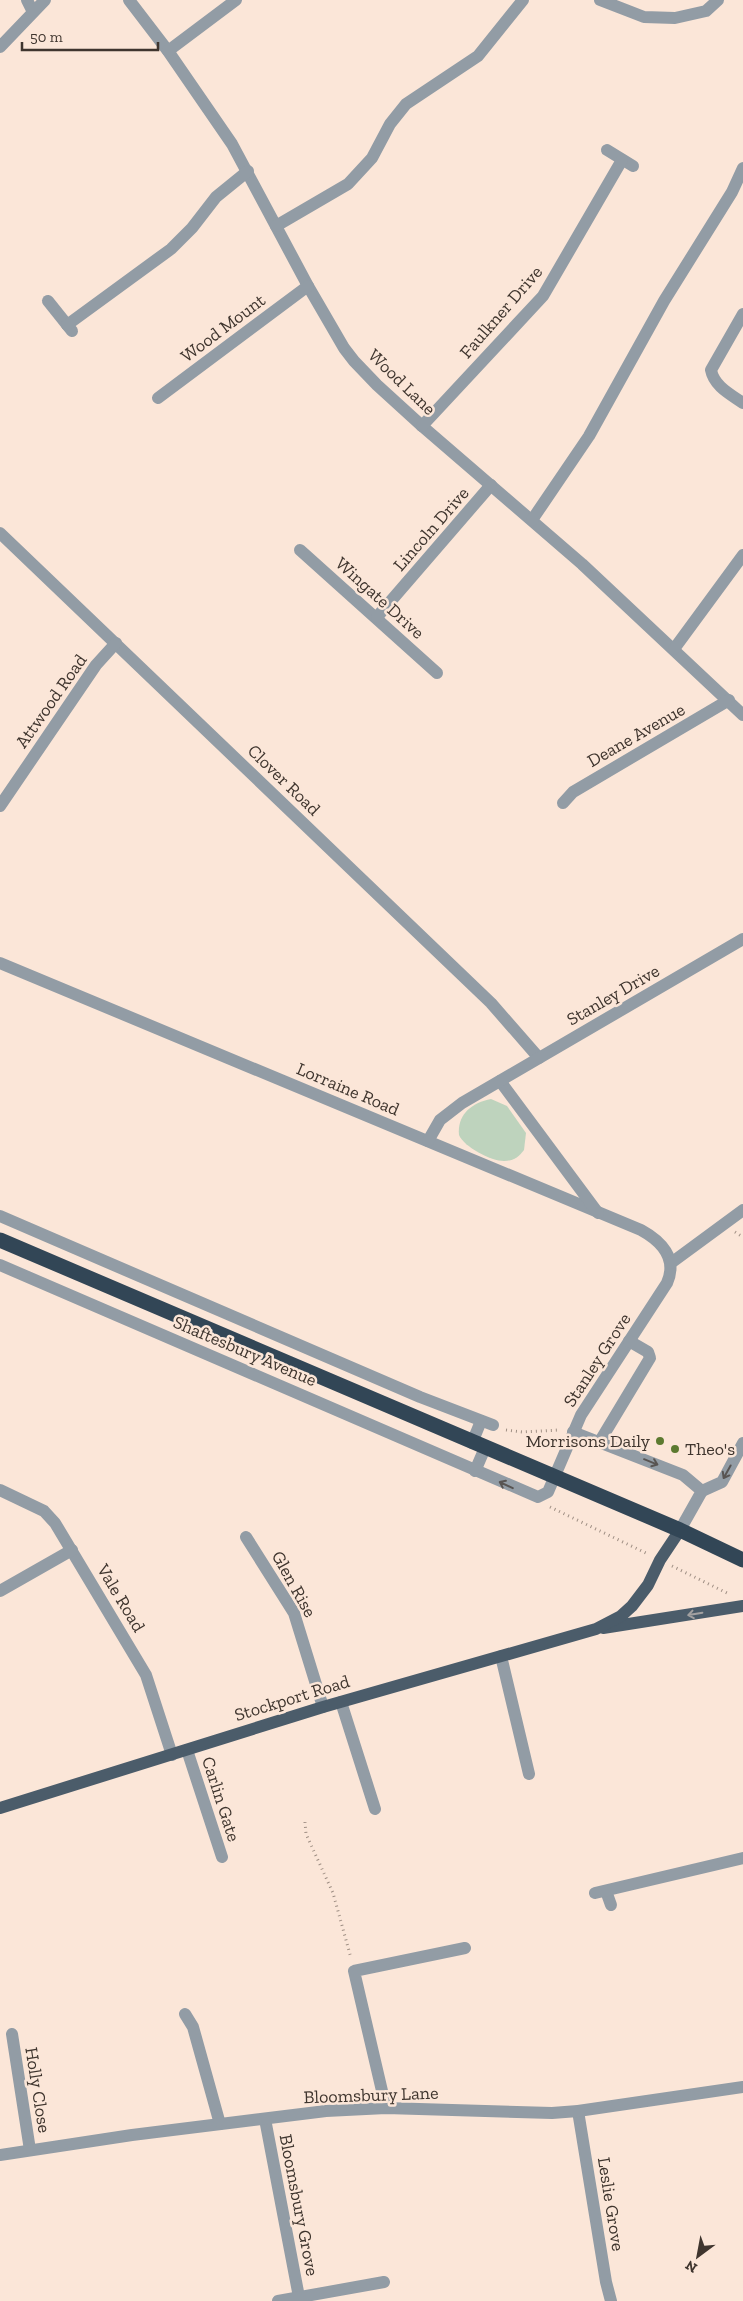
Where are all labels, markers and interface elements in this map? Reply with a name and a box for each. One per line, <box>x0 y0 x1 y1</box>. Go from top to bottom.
scale bar <box>22 20 159 52</box>
text: 50 m <box>30 28 63 46</box>
street label: Faulkner Drive <box>455 261 547 363</box>
street label: Wood Mount <box>176 289 270 367</box>
street label: Wood Lane <box>364 344 440 420</box>
street label: Lincoln Drive <box>388 482 474 576</box>
street label: Wingate Drive <box>331 552 429 644</box>
street label: Attwood Road <box>11 650 91 752</box>
street label: Deane Avenue <box>583 698 689 772</box>
street label: Clover Road <box>243 740 325 820</box>
street label: Stanley Drive <box>563 960 663 1030</box>
street label: Lorraine Road <box>293 1057 403 1121</box>
street label: Stanley Grove <box>559 1309 635 1411</box>
street label: Shaftesbury Avenue <box>170 1311 320 1391</box>
place label: Morrisons Daily <box>526 1430 651 1452</box>
marker: Morrisons Daily <box>654 1435 666 1447</box>
place label: Theo's <box>685 1438 735 1460</box>
marker: Theo's <box>669 1443 681 1455</box>
one-way arrow <box>643 1458 658 1467</box>
one-way arrow <box>722 1465 732 1479</box>
one-way arrow <box>499 1480 514 1489</box>
street label: Glen Rise <box>267 1547 321 1621</box>
street label: Vale Road <box>92 1559 150 1636</box>
one-way arrow <box>687 1609 703 1619</box>
street label: Stockport Road <box>232 1670 352 1726</box>
street label: Carlin Gate <box>197 1754 245 1844</box>
street label: Holly Close <box>20 2046 56 2134</box>
street label: Bloomsbury Lane <box>303 2082 439 2108</box>
street label: Bloomsbury Grove <box>274 2132 324 2278</box>
street label: Leslie Grove <box>593 2155 629 2253</box>
north arrow <box>673 2231 723 2281</box>
text: N <box>682 2256 700 2277</box>

